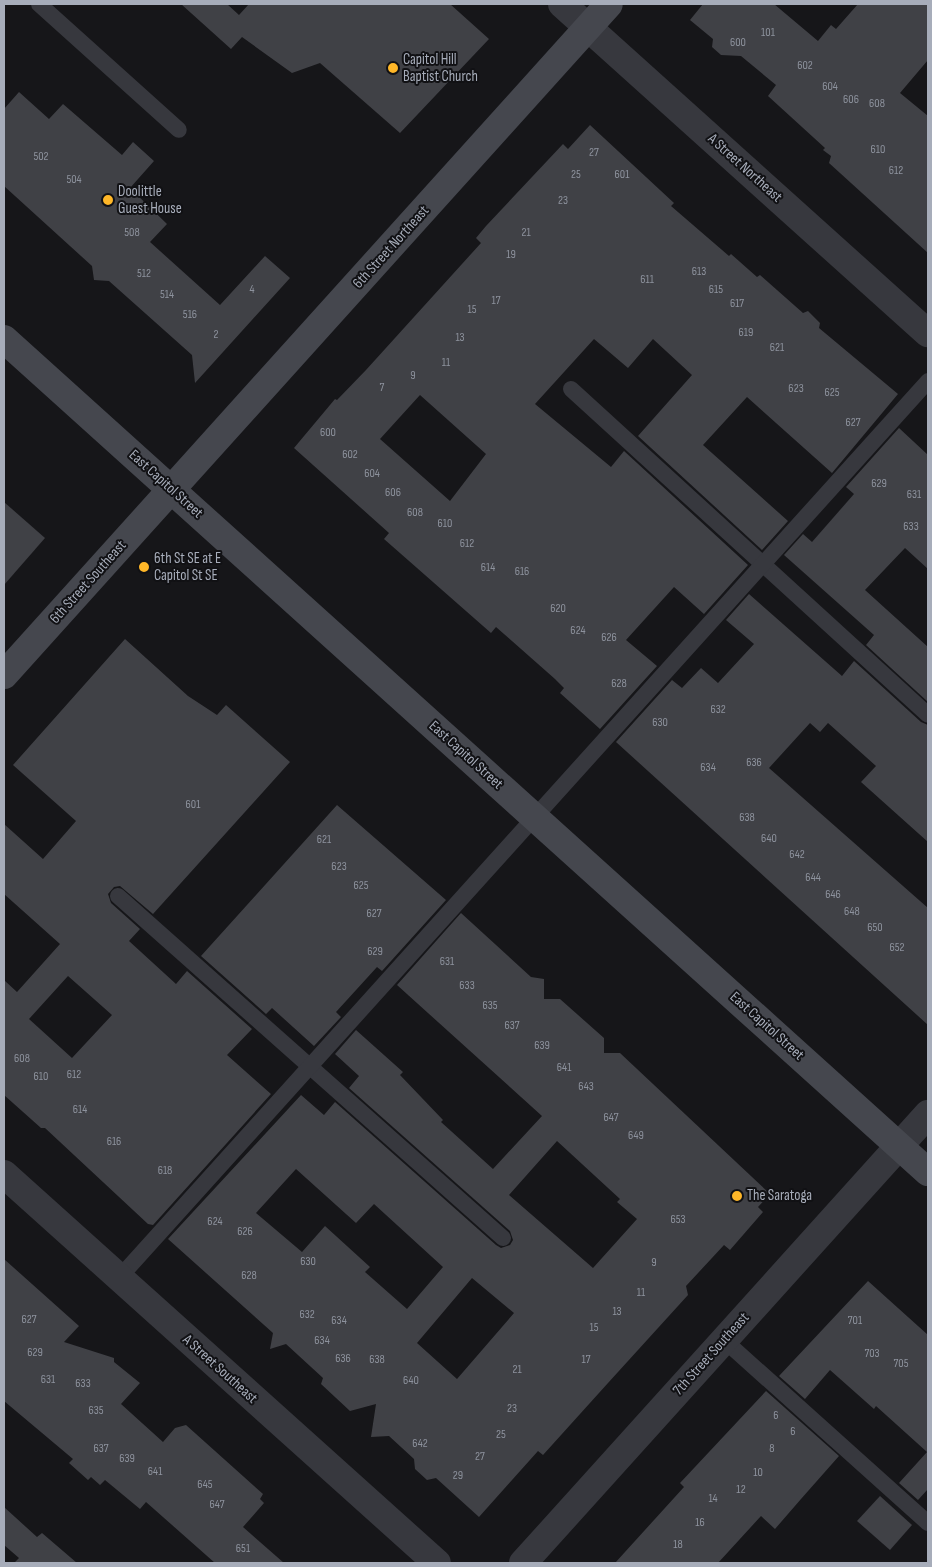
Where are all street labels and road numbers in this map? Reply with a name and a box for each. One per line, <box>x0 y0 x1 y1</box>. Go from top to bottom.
street label: A Street Northeast <box>704 130 786 206</box>
street label: 6th Street Northeast <box>349 202 433 292</box>
street label: East Capitol Street <box>125 446 207 522</box>
street label: 6th Street Southeast <box>46 537 130 627</box>
street label: East Capitol Street <box>425 717 507 793</box>
street label: East Capitol Street <box>726 988 808 1064</box>
street label: 7th Street Southeast <box>669 1309 753 1399</box>
street label: A Street Southeast <box>179 1331 261 1407</box>

